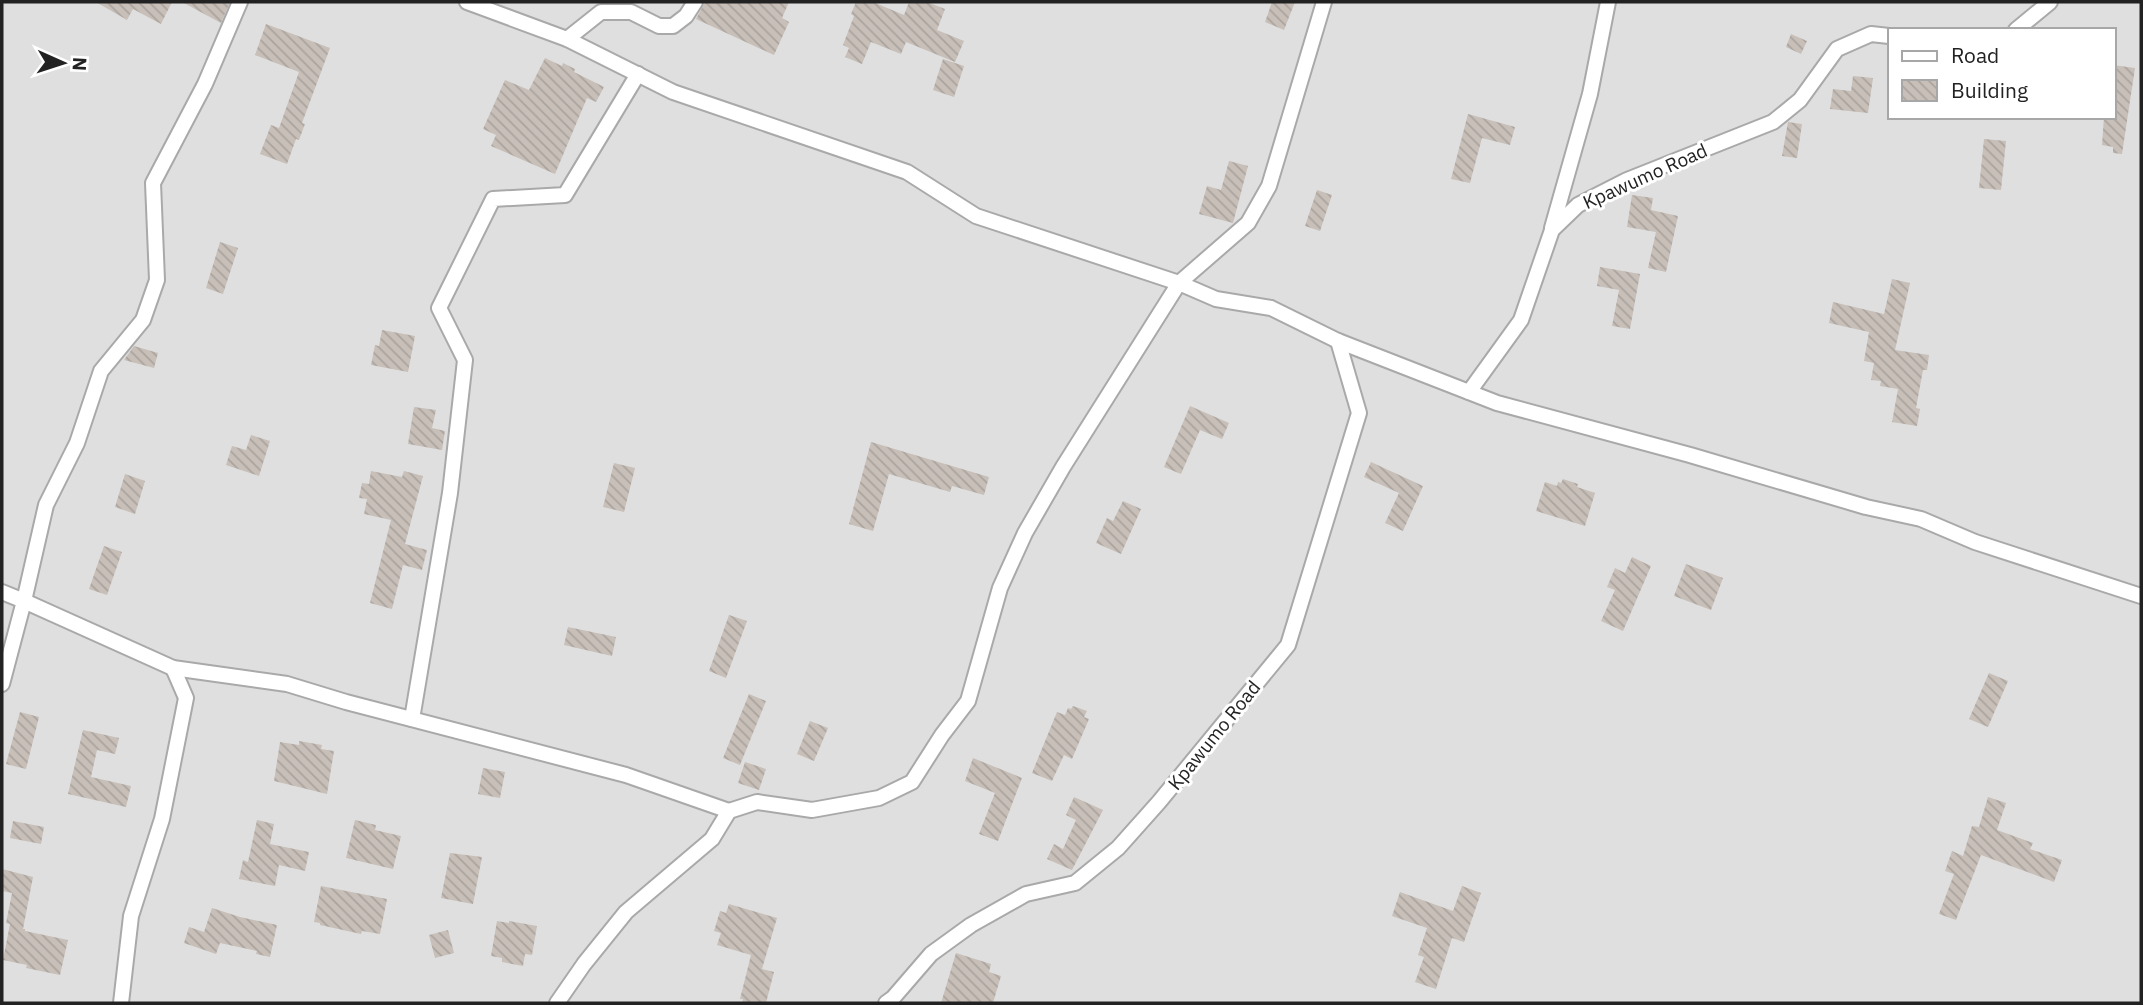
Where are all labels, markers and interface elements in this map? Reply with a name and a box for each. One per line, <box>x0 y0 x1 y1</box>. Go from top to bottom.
north arrow <box>28 28 98 98</box>
legend <box>1888 28 2115 119</box>
text: Road <box>1951 41 1999 69</box>
text: N <box>68 56 92 71</box>
text: Building <box>1951 76 2028 104</box>
street label: Kpawumo Road <box>1579 138 1711 214</box>
street label: Kpawumo Road <box>1163 675 1265 795</box>

